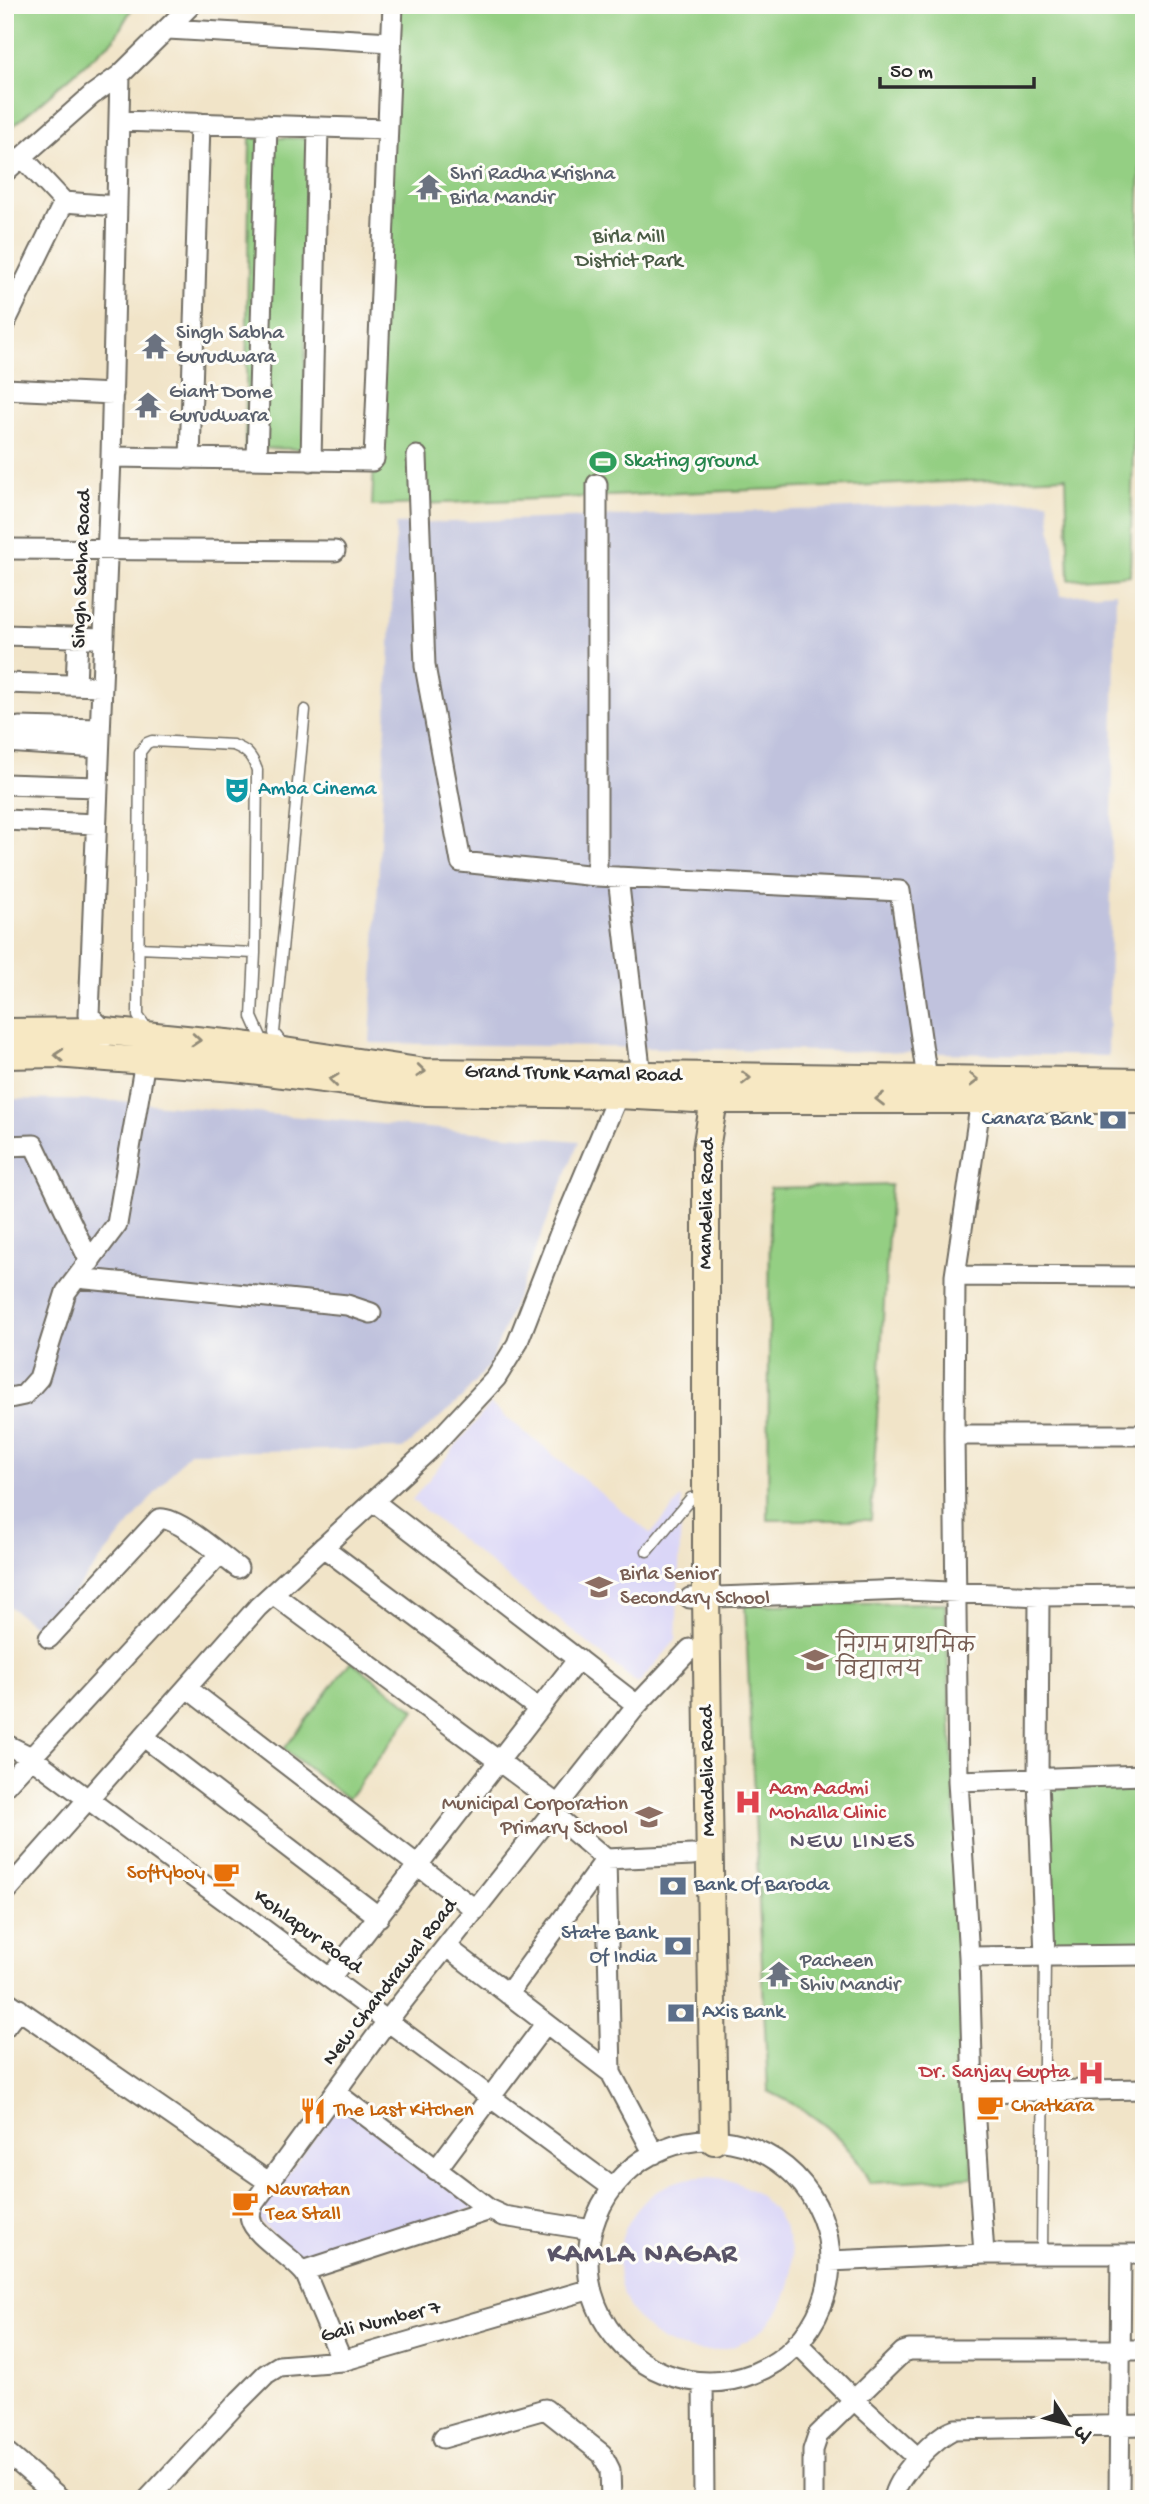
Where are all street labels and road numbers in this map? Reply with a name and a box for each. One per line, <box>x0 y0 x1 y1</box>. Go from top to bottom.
street label: Singh Sabha Road <box>68 488 98 649</box>
street label: Grand Trunk Karnal Road <box>464 1061 683 1089</box>
street label: Mandelia Road <box>694 1137 722 1270</box>
street label: Mandelia Road <box>695 1704 723 1837</box>
street label: Kohlapur Road <box>248 1885 368 1982</box>
street label: New Chandrawal Road <box>318 1893 465 2071</box>
street label: Gali Number 7 <box>318 2296 445 2350</box>

